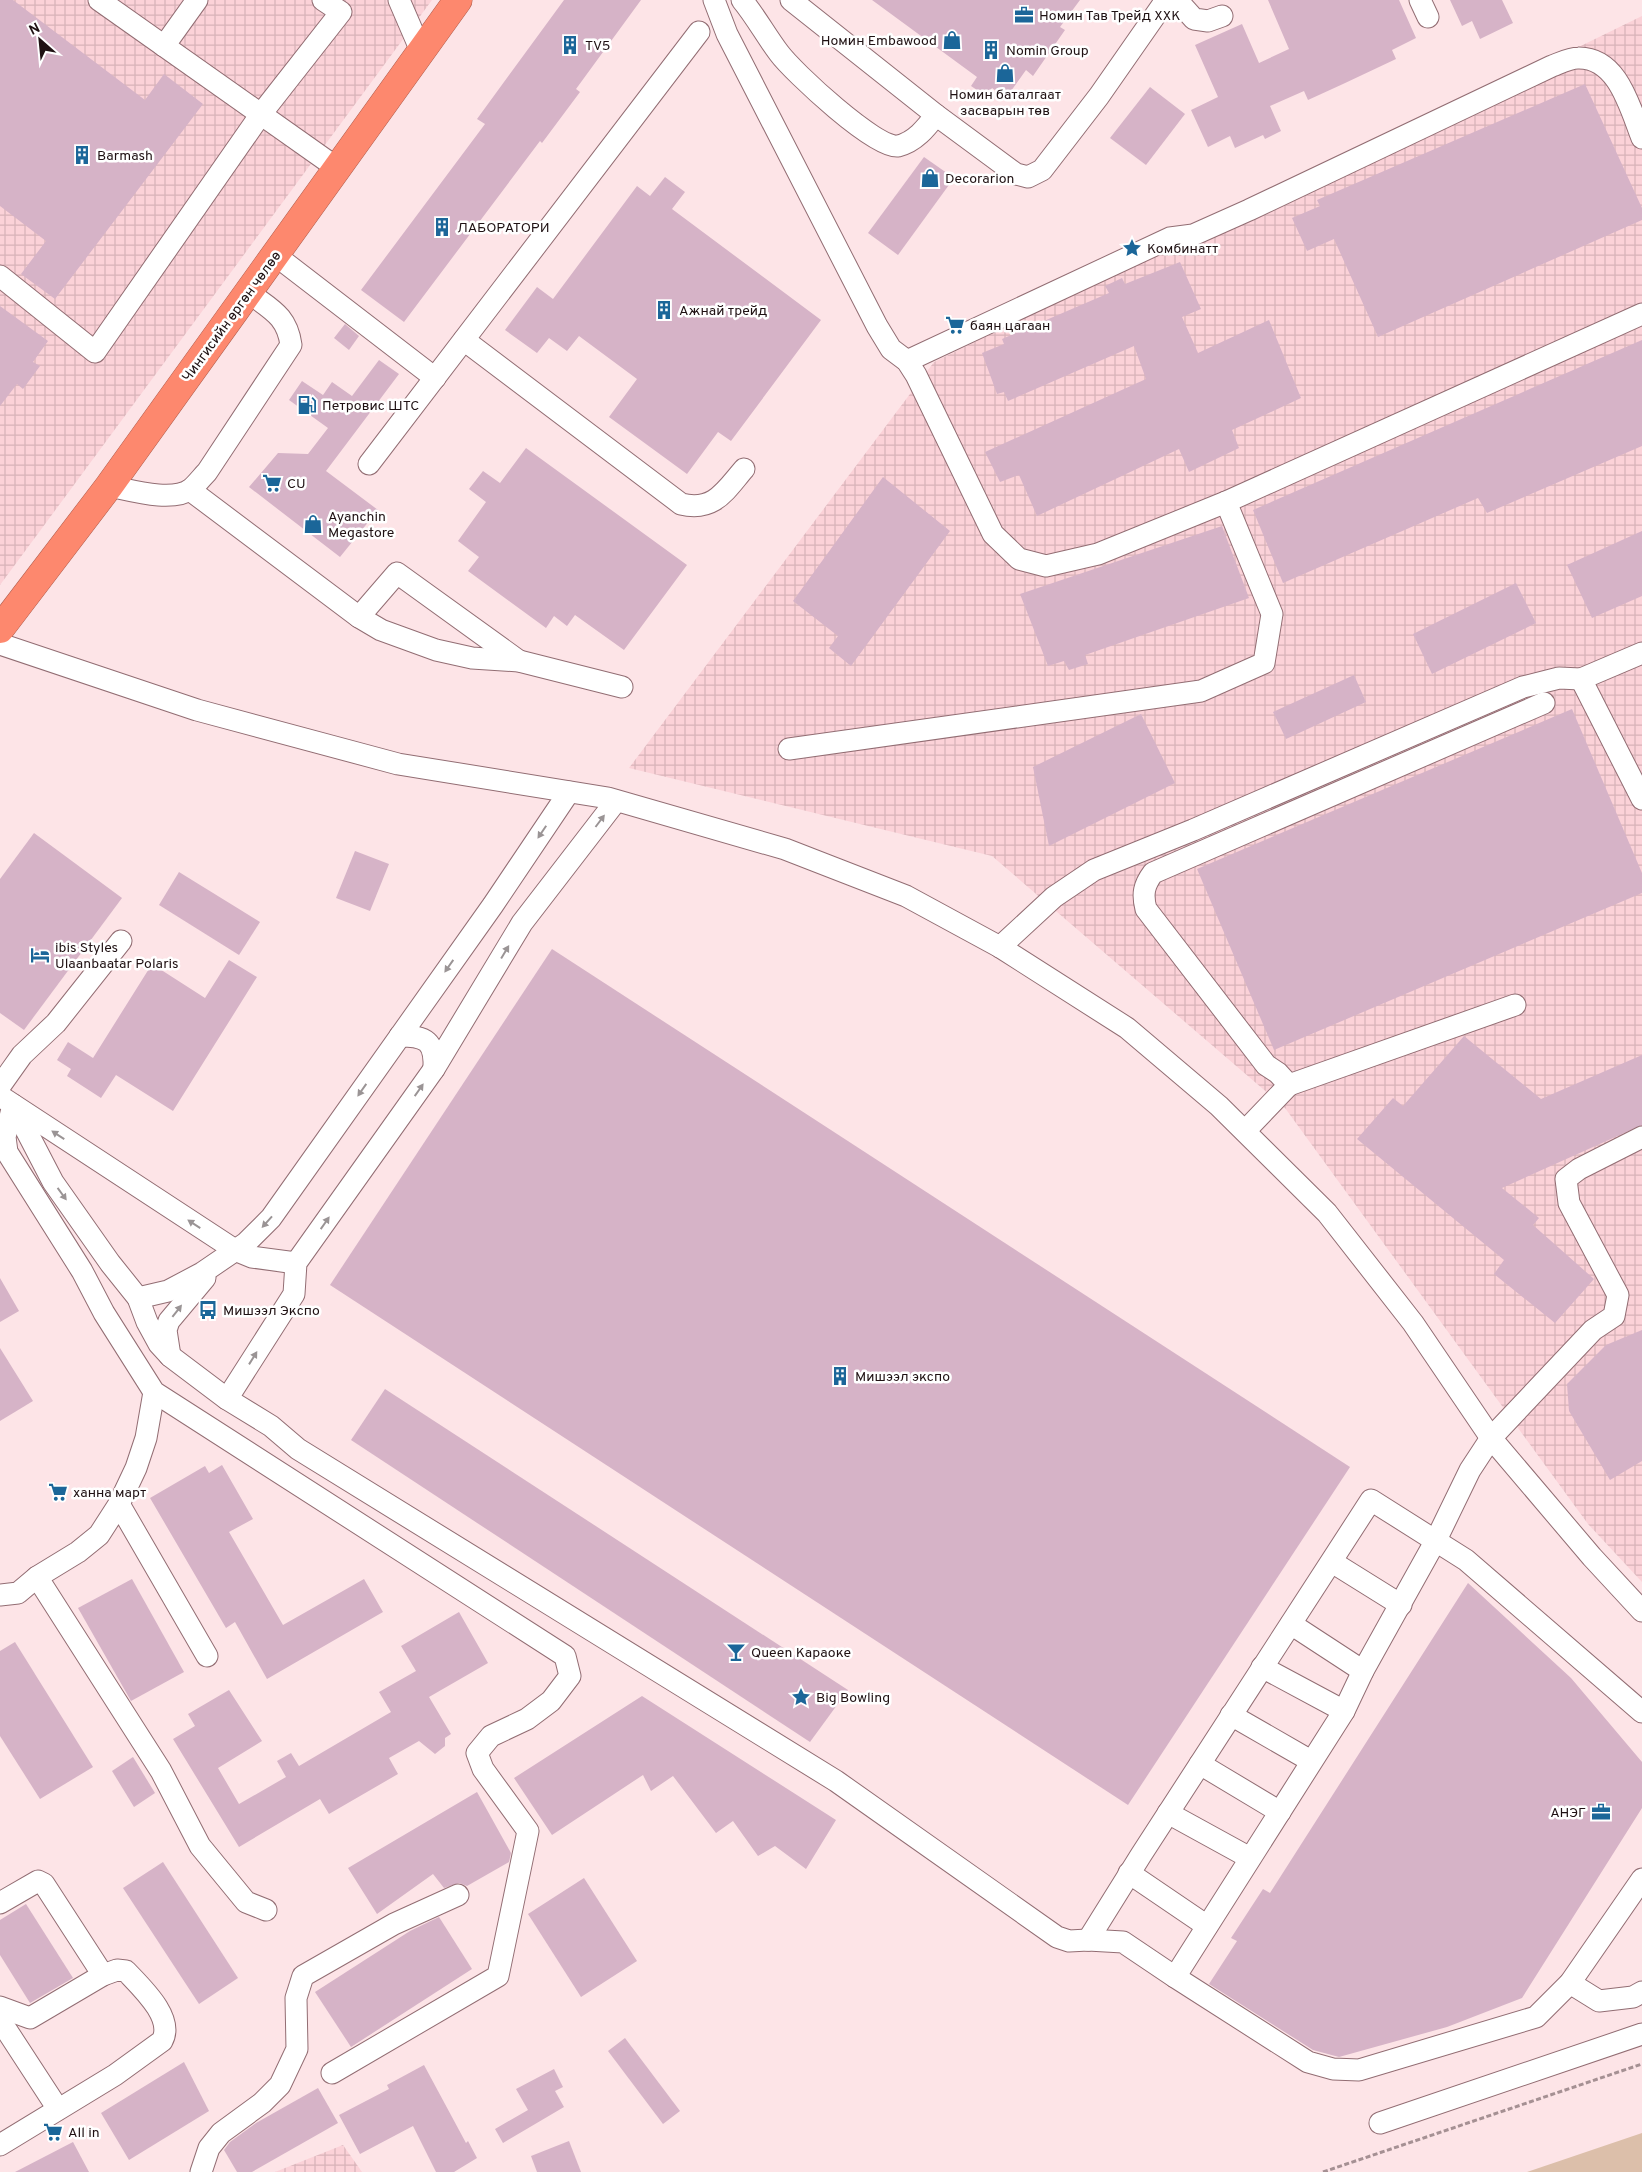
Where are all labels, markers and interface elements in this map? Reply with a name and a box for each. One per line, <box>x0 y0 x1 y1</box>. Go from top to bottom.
office icon: Номин Тав Трейд ХХК <box>1013 4 1035 26</box>
place label: Номин Тав Трейд ХХК <box>1039 8 1180 25</box>
north arrow <box>15 15 65 65</box>
text: N <box>26 20 43 40</box>
shop icon: Номин Embawood <box>941 29 963 51</box>
place label: Номин Embawood <box>821 33 937 50</box>
building icon: TV5 <box>559 34 581 56</box>
place label: TV5 <box>585 38 611 55</box>
building icon: Nomin Group <box>980 39 1002 61</box>
place label: Nomin Group <box>1006 43 1089 60</box>
shop icon: Номин баталгаат засварын төв <box>994 62 1016 84</box>
place label: Номин баталгаат засварын төв <box>949 87 1061 120</box>
building icon: Barmash <box>71 144 93 166</box>
place label: Barmash <box>97 148 153 165</box>
shop icon: Decorarion <box>919 167 941 189</box>
place label: Decorarion <box>945 171 1014 188</box>
building icon: ЛАБОРАТОРИ <box>431 216 453 238</box>
place label: ЛАБОРАТОРИ <box>457 220 550 237</box>
place icon: Комбинатт <box>1121 237 1143 259</box>
place label: Комбинатт <box>1147 241 1218 258</box>
street label: Чингисийн өргөн чөлөө <box>179 248 285 386</box>
building icon: Ажнай трейд <box>653 299 675 321</box>
place label: Ажнай трейд <box>679 303 767 320</box>
supermarket icon: баян цагаан <box>944 314 966 336</box>
place label: баян цагаан <box>970 318 1050 335</box>
fuel station icon: Петровис ШТС <box>296 394 318 416</box>
place label: Петровис ШТС <box>322 398 419 415</box>
supermarket icon: CU <box>261 472 283 494</box>
place label: CU <box>287 476 306 493</box>
place label: Ayanchin Megastore <box>328 509 394 542</box>
shop icon: Ayanchin Megastore <box>302 513 324 535</box>
one-way arrow <box>595 814 605 828</box>
one-way arrow <box>537 826 547 839</box>
place label: ibis Styles Ulaanbaatar Polaris <box>55 940 179 973</box>
hotel icon: ibis Styles Ulaanbaatar Polaris <box>29 944 51 966</box>
one-way arrow <box>500 946 509 959</box>
one-way arrow <box>444 959 454 973</box>
one-way arrow <box>357 1083 367 1097</box>
one-way arrow <box>414 1083 424 1097</box>
one-way arrow <box>51 1130 64 1139</box>
one-way arrow <box>57 1187 67 1201</box>
one-way arrow <box>261 1215 273 1227</box>
one-way arrow <box>320 1216 330 1230</box>
one-way arrow <box>187 1219 200 1228</box>
bus stop icon: Мишээл Экспо <box>197 1299 219 1321</box>
place label: Мишээл Экспо <box>223 1303 320 1320</box>
one-way arrow <box>172 1304 182 1318</box>
one-way arrow <box>249 1351 258 1365</box>
building icon: Мишээл экспо <box>829 1365 851 1387</box>
place label: Мишээл экспо <box>855 1369 950 1386</box>
supermarket icon: ханна март <box>47 1481 69 1503</box>
place label: ханна март <box>73 1485 146 1502</box>
bar icon: Queen Караоке <box>725 1641 747 1663</box>
place label: Queen Караоке <box>751 1645 851 1662</box>
place icon: Big Bowling <box>790 1686 812 1708</box>
place label: Big Bowling <box>816 1690 890 1707</box>
office icon: АНЭГ <box>1590 1801 1612 1823</box>
place label: АНЭГ <box>1550 1805 1586 1822</box>
supermarket icon: All in <box>42 2121 64 2143</box>
place label: All in <box>68 2125 100 2142</box>

